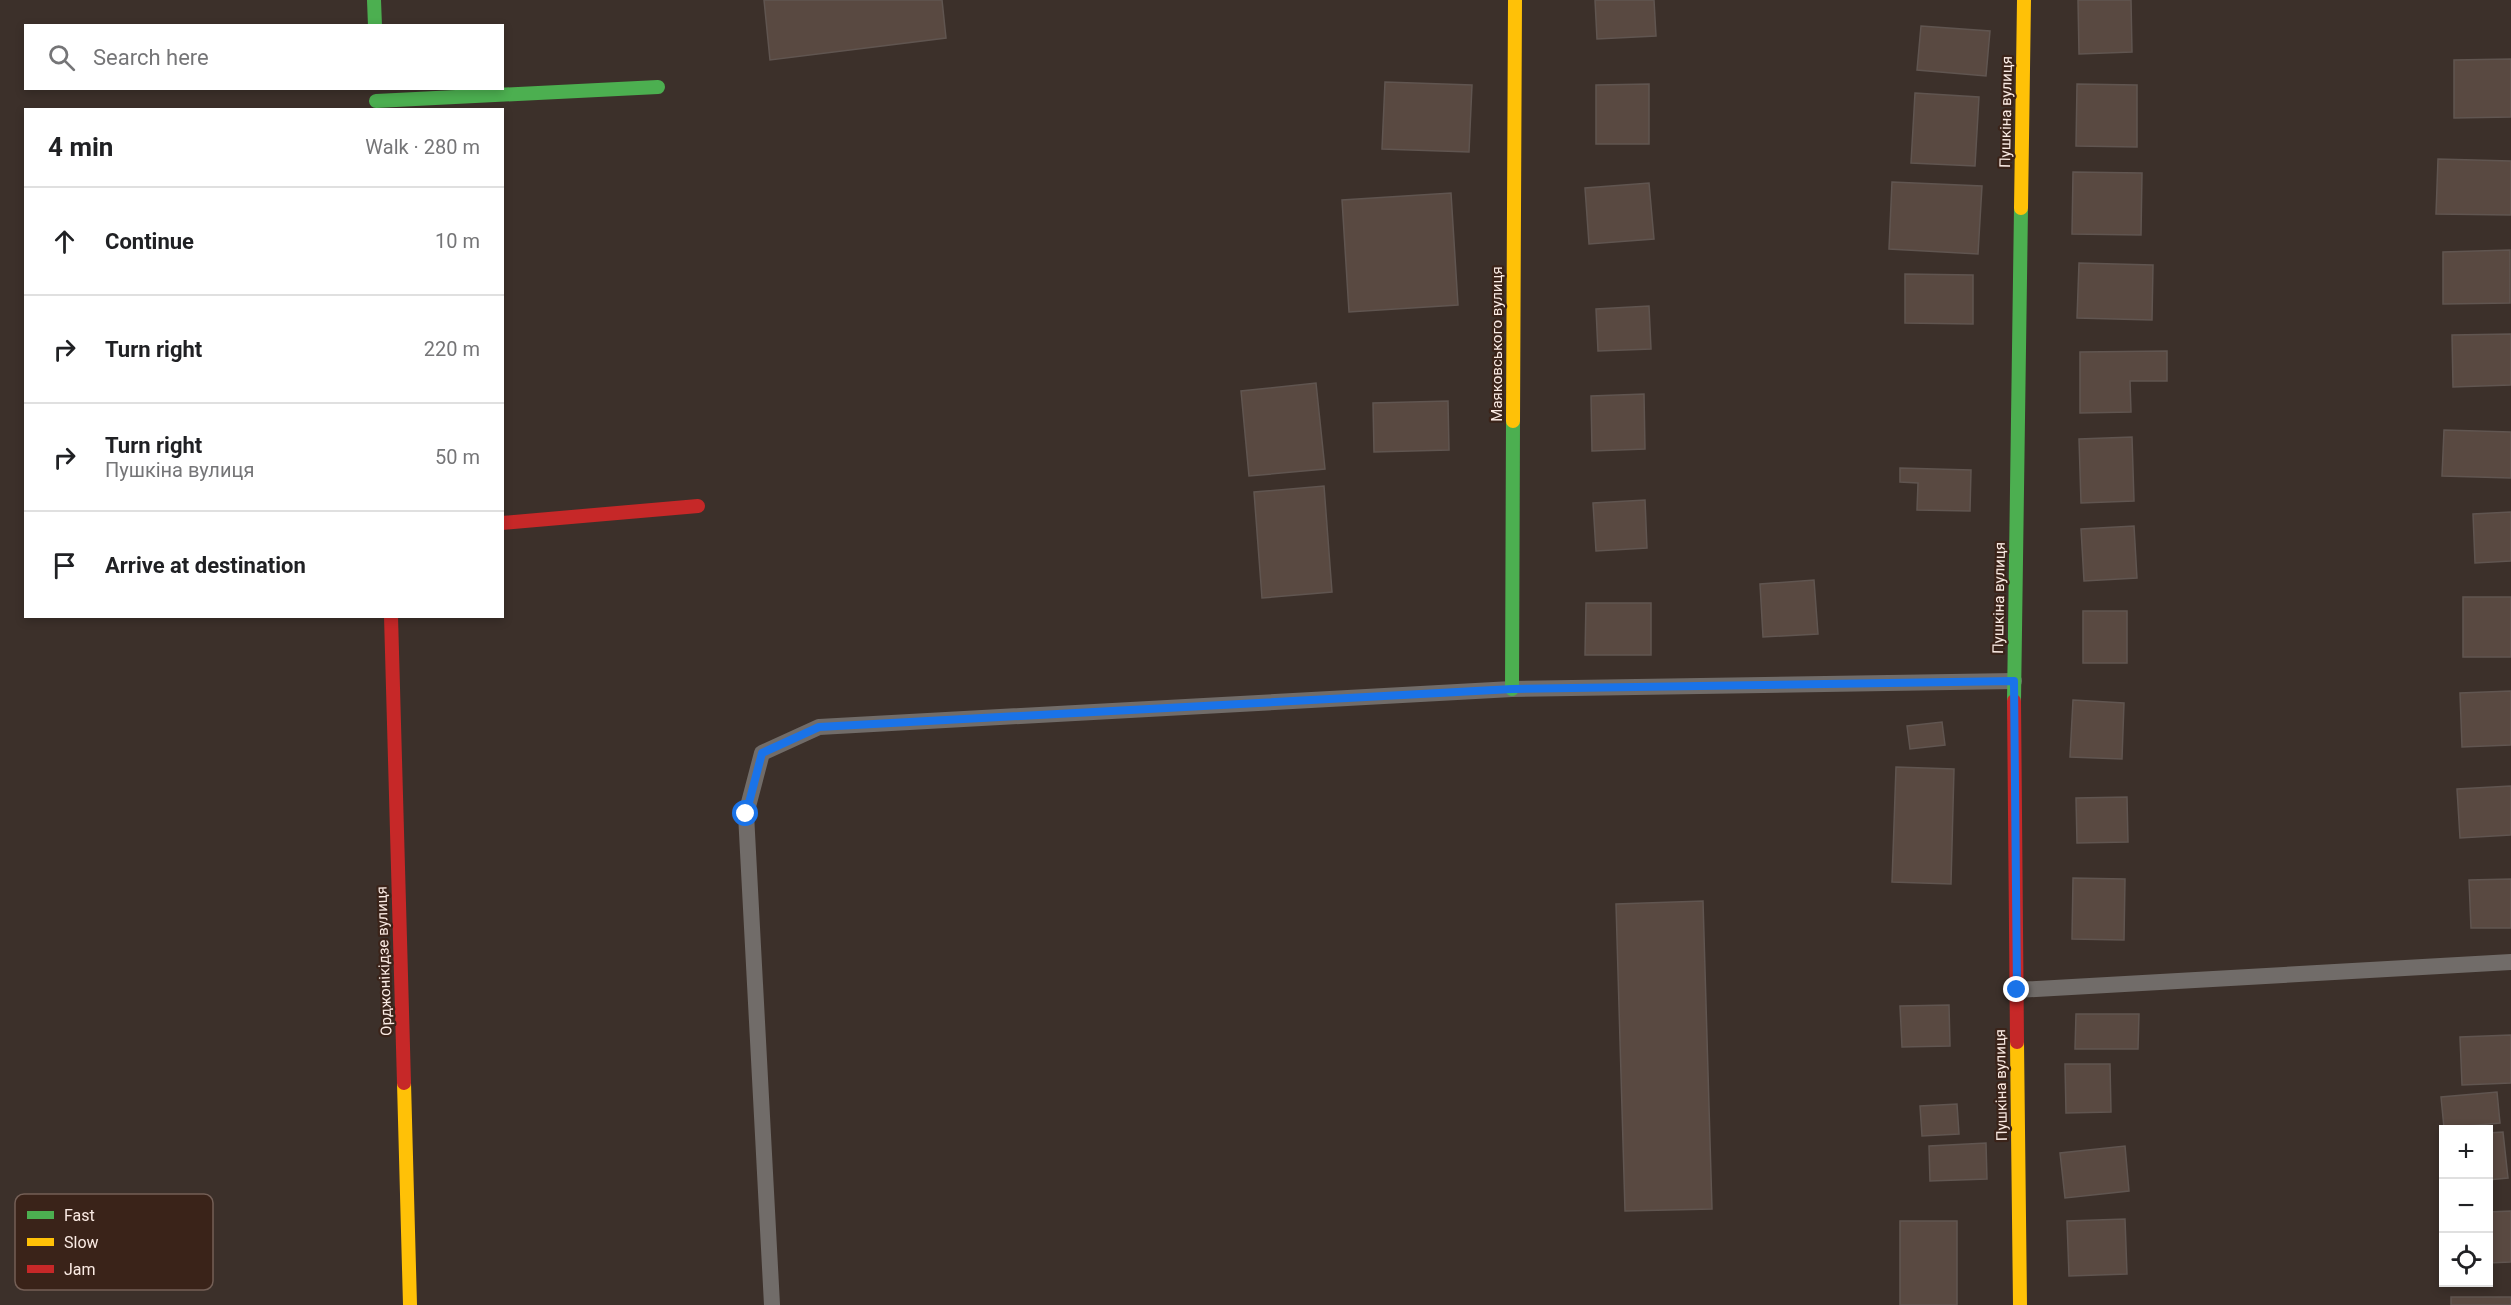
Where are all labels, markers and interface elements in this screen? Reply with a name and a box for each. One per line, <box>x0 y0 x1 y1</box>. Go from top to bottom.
search box <box>24 24 504 90</box>
icon: search <box>45 41 78 74</box>
text: Search here <box>93 45 209 70</box>
street label: Пушкіна вулиця <box>1996 56 2016 168</box>
text: 4 min <box>48 132 113 162</box>
text: Walk · 280 m <box>365 135 480 159</box>
icon: ahead <box>48 225 81 258</box>
text: Continue <box>105 229 194 254</box>
text: 10 m <box>435 229 480 253</box>
street label: Маяковського вулиця <box>1488 266 1506 422</box>
icon: right <box>48 333 81 366</box>
text: Turn right <box>105 337 202 362</box>
text: 220 m <box>424 337 480 361</box>
text: Turn right <box>105 433 202 458</box>
icon: right <box>48 441 81 474</box>
text: 50 m <box>435 445 480 469</box>
text: Пушкіна вулиця <box>105 458 254 482</box>
street label: Пушкіна вулиця <box>1989 542 2009 654</box>
icon: arrive <box>48 549 81 582</box>
text: Arrive at destination <box>105 553 306 578</box>
route start <box>732 800 758 826</box>
street label: Орджонікідзе вулиця <box>372 886 396 1036</box>
route end <box>2003 976 2029 1002</box>
street label: Пушкіна вулиця <box>1991 1029 2011 1141</box>
map controls <box>2439 1125 2493 1287</box>
button: + <box>2439 1125 2493 1179</box>
button: − <box>2439 1179 2493 1233</box>
legend <box>15 1194 213 1290</box>
text: Fast <box>64 1206 95 1225</box>
text: Slow <box>64 1233 99 1252</box>
button: locate <box>2439 1233 2493 1287</box>
text: Jam <box>64 1260 96 1279</box>

